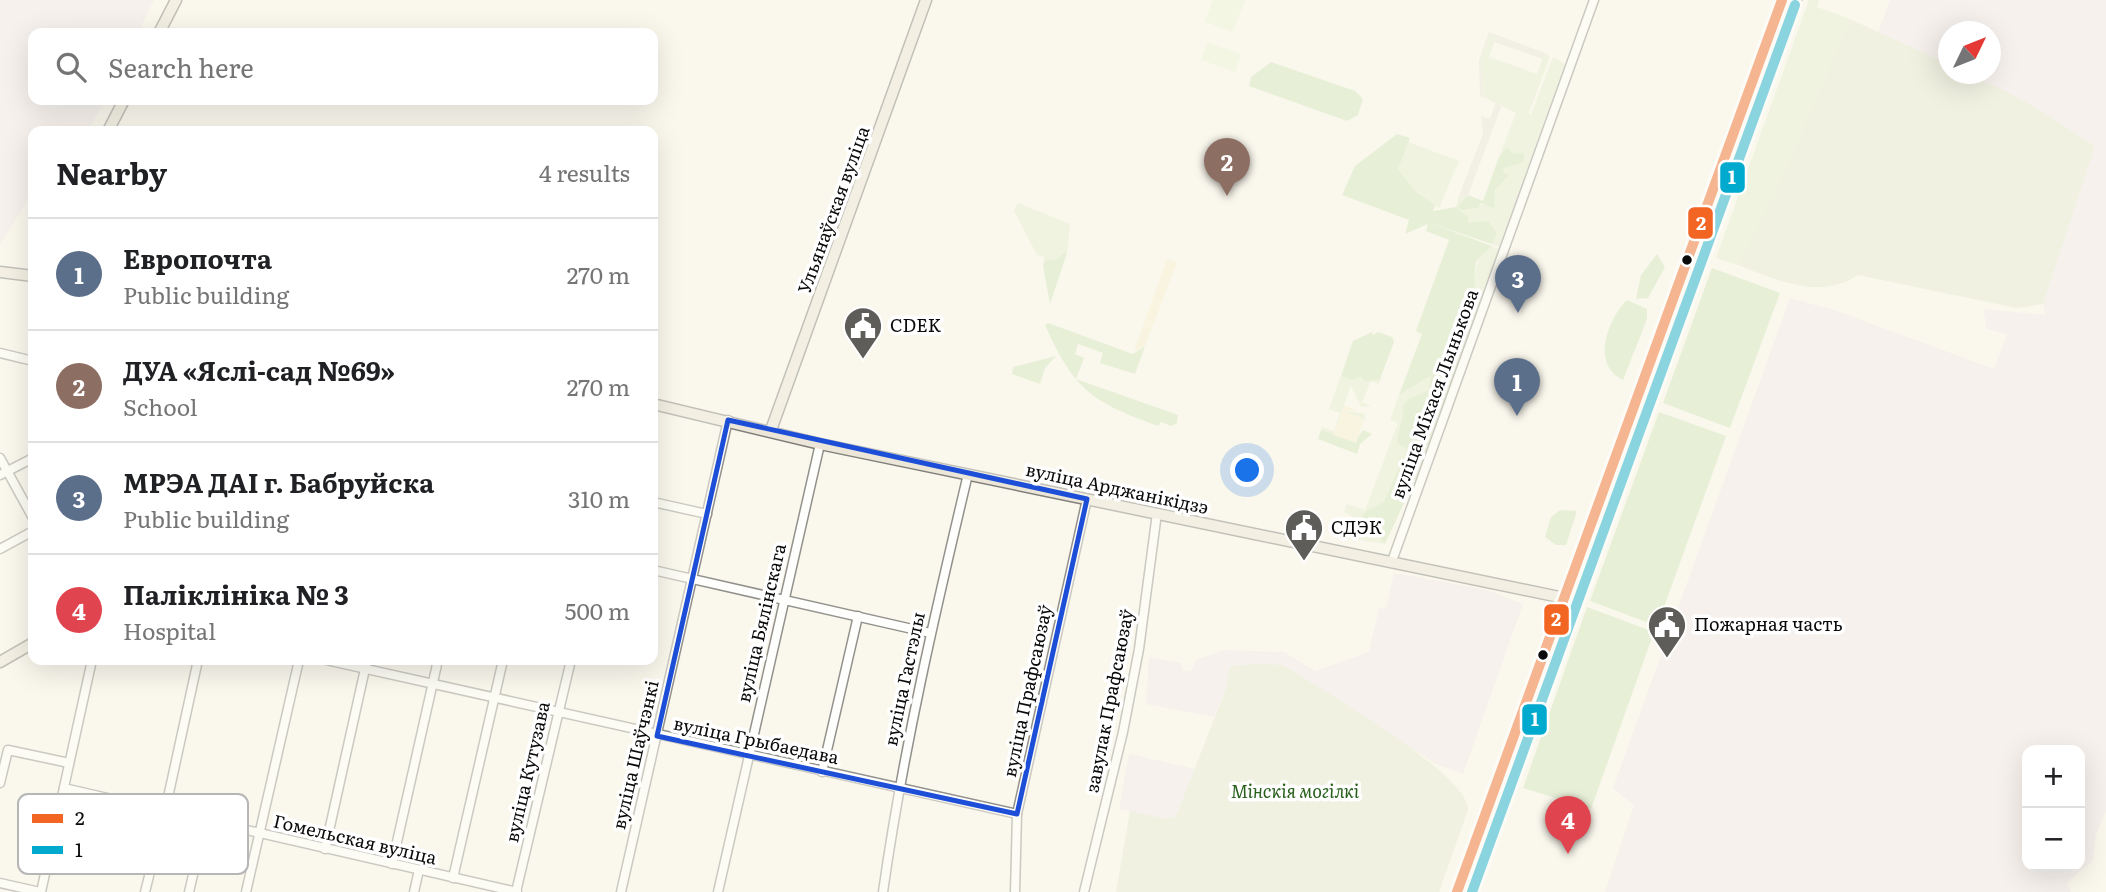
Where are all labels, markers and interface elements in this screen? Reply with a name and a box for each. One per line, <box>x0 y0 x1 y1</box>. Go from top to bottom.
north arrow <box>1938 21 2001 84</box>
search box <box>28 28 658 105</box>
text: Search here <box>108 47 254 86</box>
icon: search <box>52 48 90 86</box>
street label: Ульянаўская вуліца <box>790 122 876 297</box>
pin: 2 <box>1204 138 1250 196</box>
text: Nearby <box>56 150 167 194</box>
text: 4 results <box>539 155 630 189</box>
line badge: 1 <box>1719 161 1746 194</box>
text: 1 <box>1728 162 1736 190</box>
line badge: 2 <box>1687 206 1714 240</box>
text: 2 <box>1696 208 1706 236</box>
text: Европочта <box>123 238 272 277</box>
unlabelled marker <box>1680 253 1694 267</box>
pin: 3 <box>1495 255 1541 313</box>
text: 1 <box>74 257 84 291</box>
text: 270 m <box>567 257 630 291</box>
text: Public building <box>123 277 289 311</box>
street label: вуліца Міхася Лынькова <box>1383 285 1484 502</box>
public building icon: CDEK <box>842 305 884 360</box>
place label: CDEK <box>890 311 942 338</box>
text: ДУА «Яслі-сад №69» <box>123 350 395 389</box>
pin: 1 <box>1494 358 1540 416</box>
text: 2 <box>73 369 85 403</box>
text: 270 m <box>567 369 630 403</box>
text: School <box>123 389 197 423</box>
your location <box>1230 453 1264 487</box>
street label: вуліца Арджанікідзэ <box>1023 455 1211 520</box>
text: МРЭА ДАІ г. Бабруйска <box>123 462 434 501</box>
text: 3 <box>73 481 85 515</box>
text: 310 m <box>568 481 630 515</box>
text: Public building <box>123 501 289 535</box>
public building icon: СДЭК <box>1283 507 1325 562</box>
place label: СДЭК <box>1331 513 1382 540</box>
street label: вуліца Бялінскага <box>729 540 792 705</box>
text: Паліклініка № 3 <box>123 574 349 613</box>
text: 4 <box>72 593 86 627</box>
text: 500 m <box>565 593 630 627</box>
street label: вуліца Прафсаюзаў <box>995 601 1058 779</box>
line badge: 2 <box>1543 603 1570 636</box>
text: 2 <box>1551 604 1561 632</box>
public building icon: Пожарная часть <box>1646 604 1688 659</box>
street label: завулак Прафсаюзаў <box>1077 606 1140 795</box>
street label: вуліца Гастэлы <box>876 609 931 748</box>
place label: Пожарная часть <box>1694 610 1843 637</box>
text: Hospital <box>123 613 216 647</box>
unlabelled marker <box>1536 648 1550 662</box>
street label: вуліца Шаўчэнкі <box>604 678 665 832</box>
street label: вуліца Кутузава <box>497 698 556 845</box>
line badge: 1 <box>1521 703 1548 736</box>
text: 1 <box>1531 704 1539 732</box>
street label: вуліца Грыбаедава <box>671 709 842 770</box>
map controls <box>2022 745 2085 871</box>
button: + <box>2022 745 2085 808</box>
park label: Мінскія могілкі <box>1231 777 1360 804</box>
legend <box>18 794 248 874</box>
pin: 4 <box>1545 796 1591 854</box>
text: 2 <box>75 803 85 831</box>
street label: Гомельская вуліца <box>271 807 440 871</box>
button: − <box>2022 808 2085 871</box>
text: 1 <box>75 835 83 863</box>

